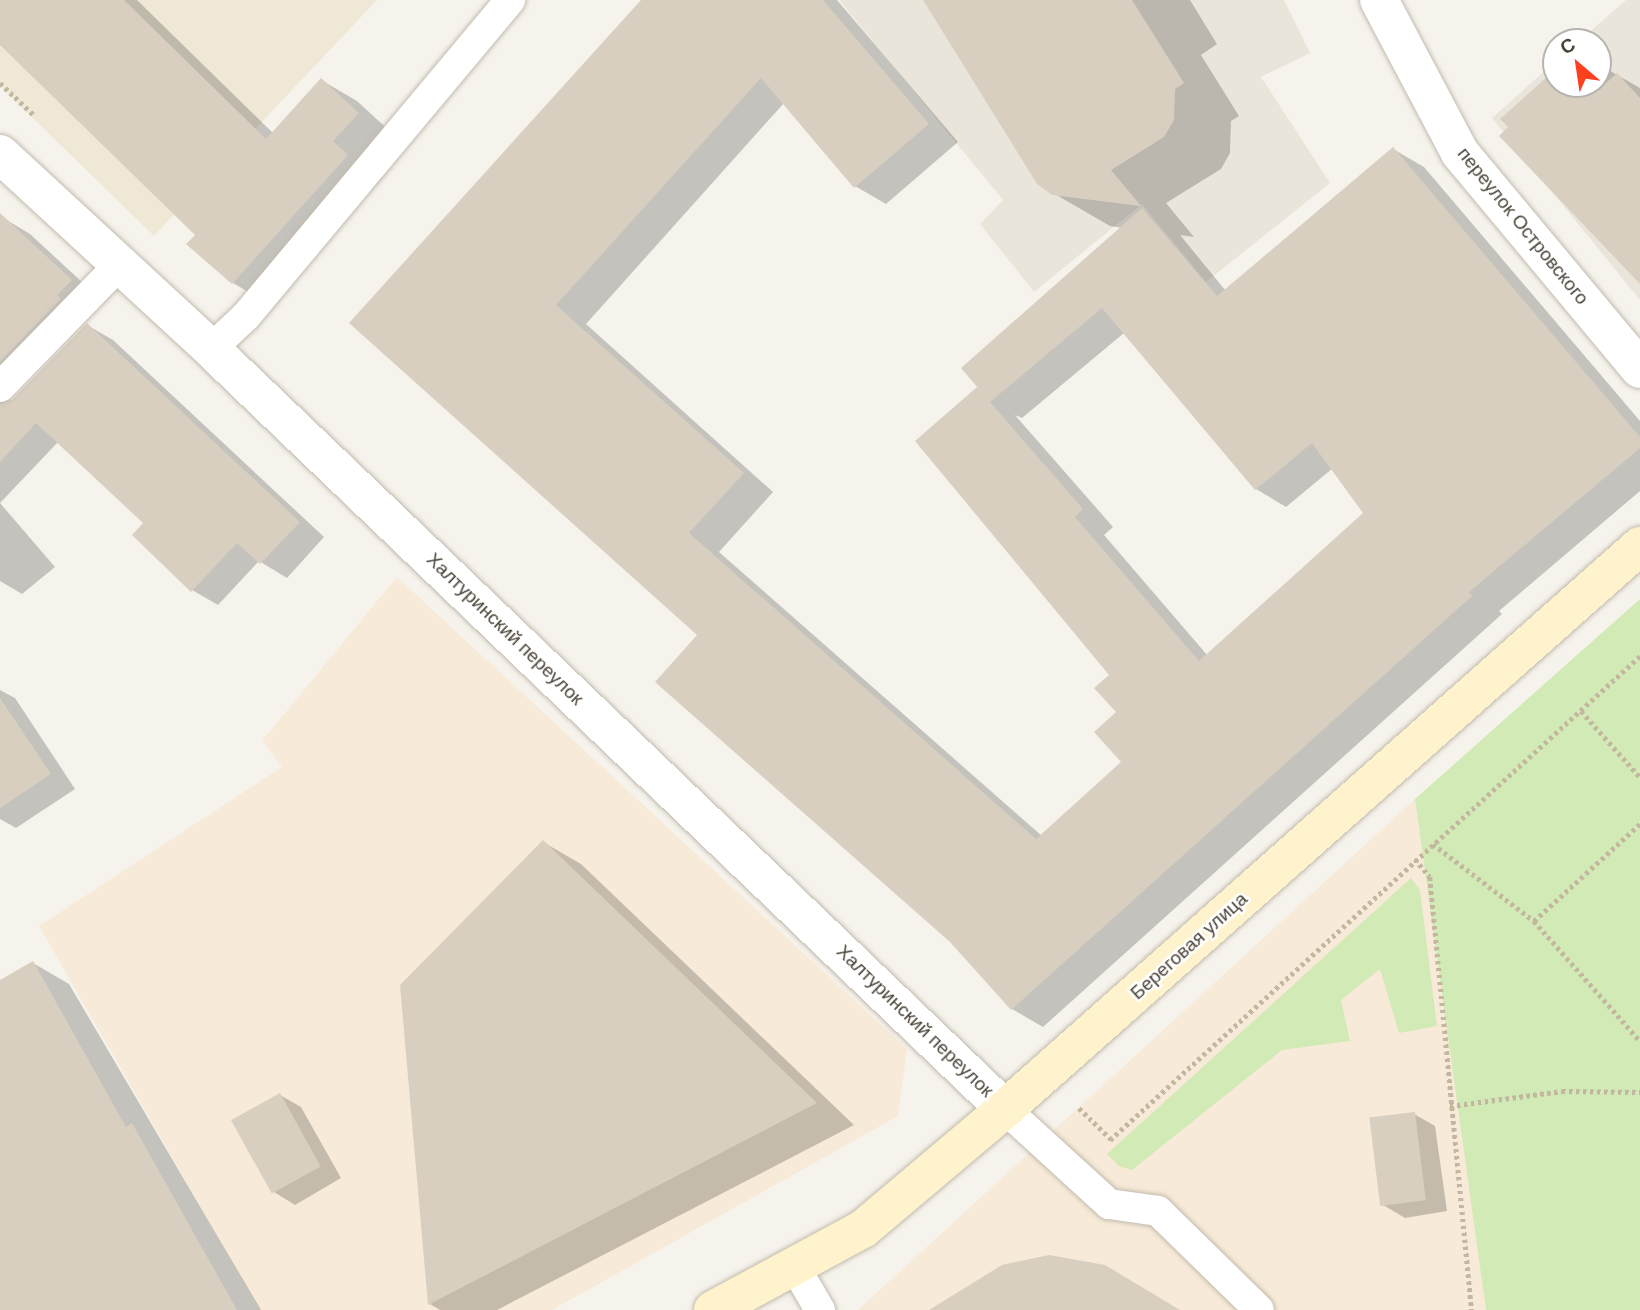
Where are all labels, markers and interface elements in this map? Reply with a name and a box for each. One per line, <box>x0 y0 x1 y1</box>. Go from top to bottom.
north arrow <box>1542 28 1612 98</box>
text: С <box>1555 32 1580 60</box>
street label: переулок Островского <box>1453 143 1593 309</box>
street label: Халтуринский переулок <box>422 548 588 710</box>
street label: Береговая улица <box>1126 888 1252 1004</box>
street label: Халтуринский переулок <box>832 940 998 1102</box>

